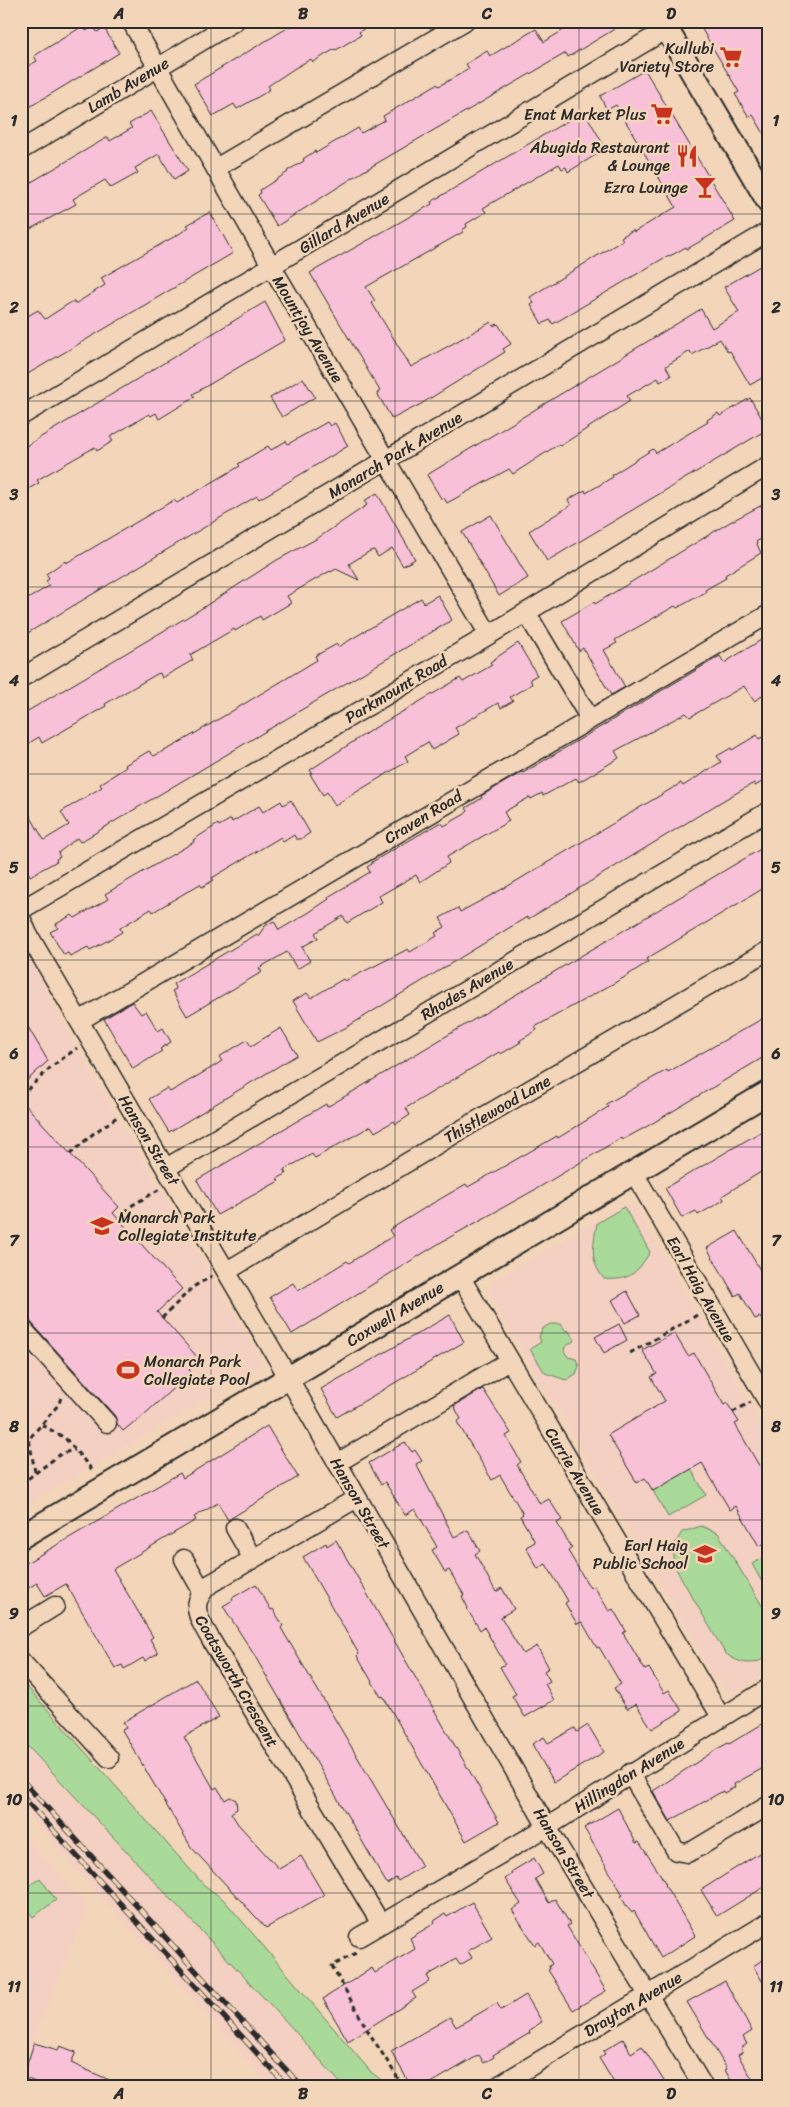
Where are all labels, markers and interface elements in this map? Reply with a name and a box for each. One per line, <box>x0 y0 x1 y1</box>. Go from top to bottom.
text: A <box>113 0 124 28</box>
text: B <box>298 0 309 28</box>
text: C <box>481 0 493 28</box>
text: D <box>666 0 676 28</box>
place label: Kullubi Variety Store <box>620 34 715 81</box>
supermarket icon: Kullubi Variety Store <box>718 44 744 70</box>
street label: Lamb Avenue <box>81 49 175 121</box>
place label: Enat Market Plus <box>524 100 647 129</box>
supermarket icon: Enat Market Plus <box>649 101 675 127</box>
text: 1 <box>11 106 18 135</box>
text: 1 <box>773 106 780 135</box>
place label: Abugida Restaurant & Lounge <box>529 133 670 180</box>
restaurant icon: Abugida Restaurant & Lounge <box>674 143 700 169</box>
place label: Ezra Lounge <box>604 173 688 202</box>
bar icon: Ezra Lounge <box>692 174 718 200</box>
street label: Gillard Avenue <box>293 184 395 262</box>
street label: Mountjoy Avenue <box>264 269 352 389</box>
text: 2 <box>8 293 19 322</box>
text: 2 <box>770 293 781 322</box>
street label: Monarch Park Avenue <box>322 403 468 507</box>
text: 3 <box>9 480 19 509</box>
text: 3 <box>771 480 781 509</box>
street label: Parkmount Road <box>339 646 454 731</box>
text: 4 <box>8 666 19 695</box>
text: 4 <box>770 666 781 695</box>
street label: Craven Road <box>378 781 469 852</box>
text: 5 <box>9 853 19 882</box>
text: 5 <box>771 853 781 882</box>
street label: Rhodes Avenue <box>415 950 519 1028</box>
text: 6 <box>8 1039 19 1068</box>
text: 6 <box>770 1039 781 1068</box>
street label: Thistlewood Lane <box>438 1066 556 1151</box>
street label: Hanson Street <box>110 1089 188 1192</box>
place label: Monarch Park Collegiate Institute <box>118 1203 257 1250</box>
school or university icon: Monarch Park Collegiate Institute <box>89 1213 115 1239</box>
text: 7 <box>9 1226 20 1255</box>
text: 7 <box>771 1226 782 1255</box>
street label: Earl Haig Avenue <box>659 1230 744 1348</box>
street label: Coxwell Avenue <box>340 1273 450 1355</box>
place label: Monarch Park Collegiate Pool <box>144 1347 250 1394</box>
sports icon: Monarch Park Collegiate Pool <box>115 1357 141 1383</box>
text: 8 <box>8 1412 19 1441</box>
text: 8 <box>770 1412 781 1441</box>
street label: Currie Avenue <box>537 1421 613 1521</box>
street label: Hanson Street <box>322 1451 398 1555</box>
place label: Earl Haig Public School <box>593 1531 688 1578</box>
school or university icon: Earl Haig Public School <box>692 1541 718 1567</box>
text: 9 <box>9 1599 19 1628</box>
text: 9 <box>771 1599 781 1628</box>
street label: Coatsworth Crescent <box>187 1609 287 1753</box>
street label: Hillingdon Avenue <box>568 1729 690 1821</box>
text: 10 <box>6 1785 22 1814</box>
text: 10 <box>768 1785 784 1814</box>
street label: Hanson Street <box>525 1802 603 1905</box>
street label: Drayton Avenue <box>578 1963 688 2045</box>
text: 11 <box>7 1972 21 2001</box>
text: 11 <box>769 1972 783 2001</box>
text: A <box>113 2079 124 2107</box>
text: B <box>298 2079 309 2107</box>
text: C <box>481 2079 493 2107</box>
text: D <box>666 2079 676 2107</box>

